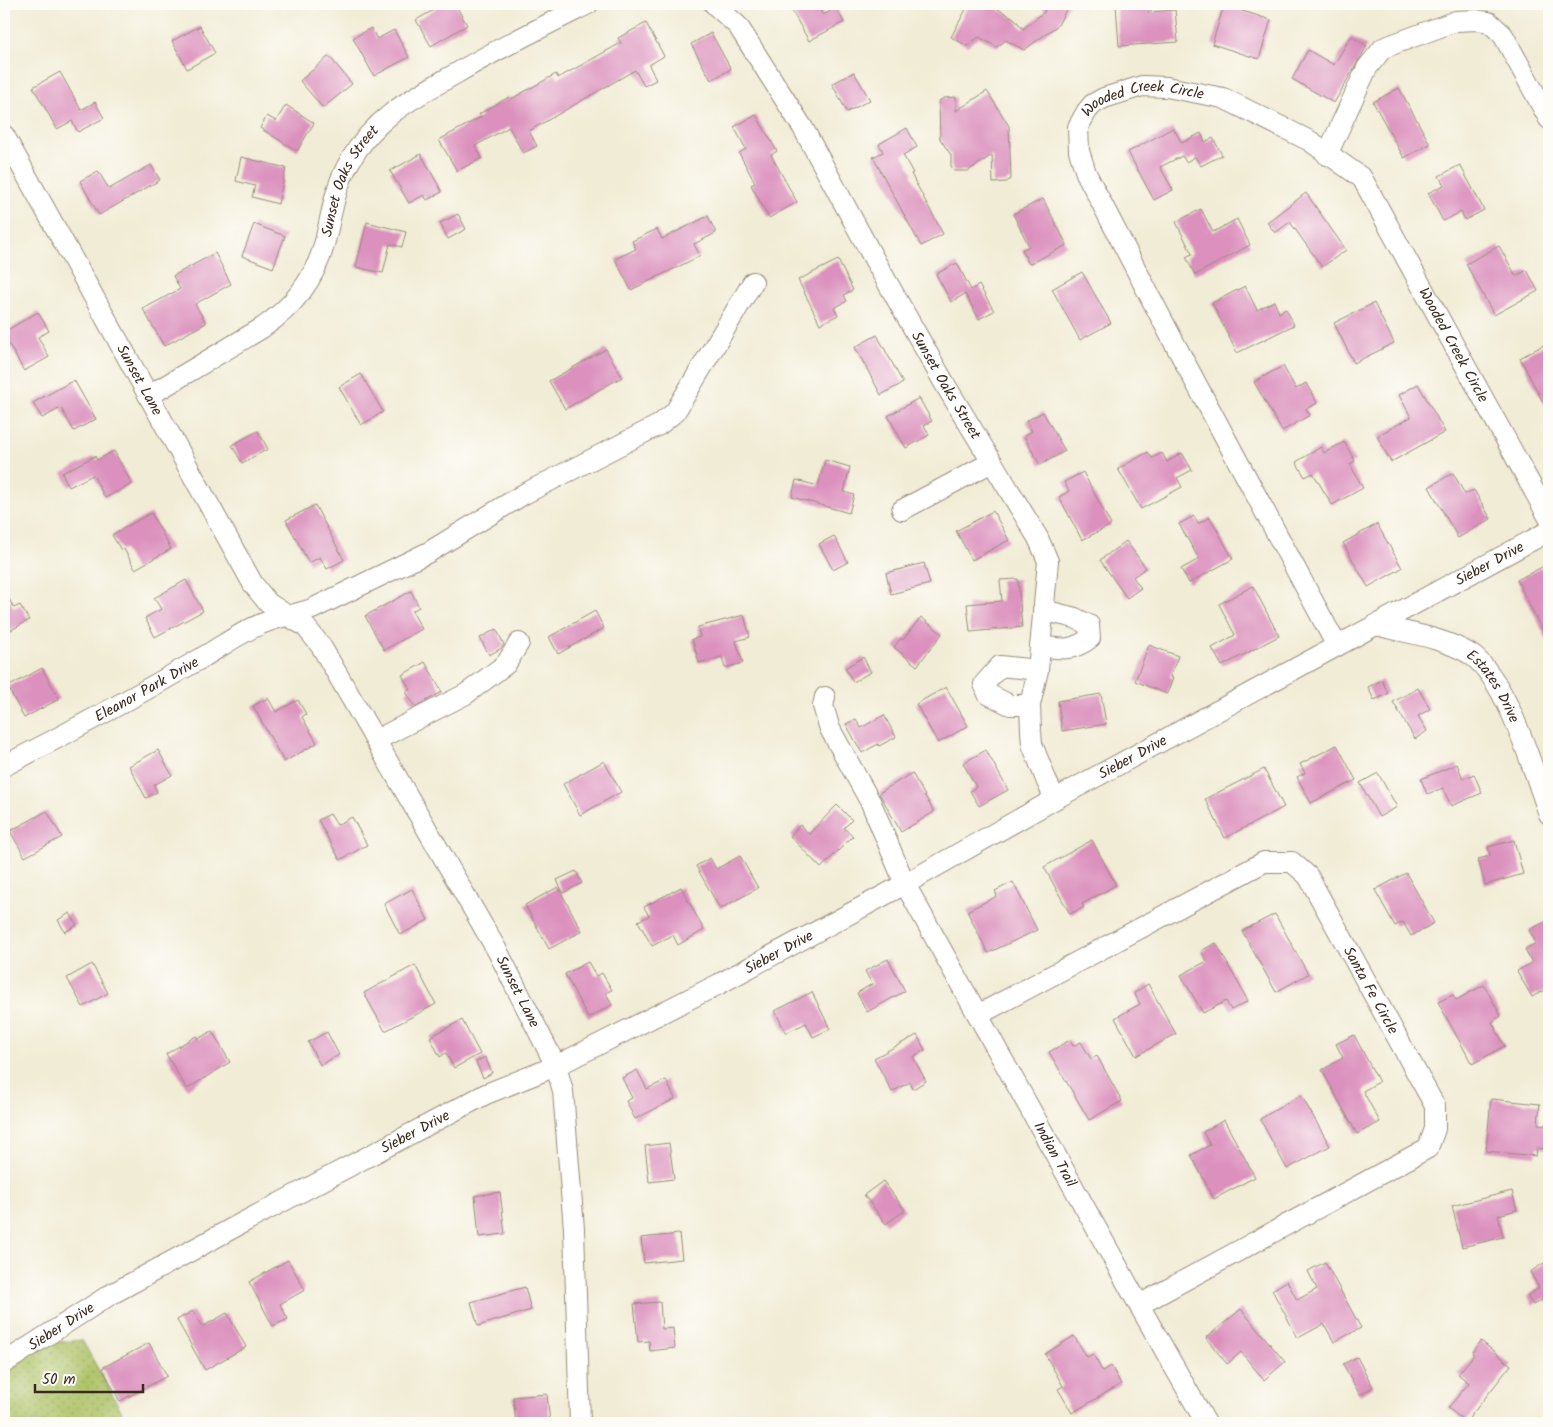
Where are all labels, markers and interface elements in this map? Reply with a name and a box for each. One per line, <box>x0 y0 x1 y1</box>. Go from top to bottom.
street label: Wooded Creek Circle <box>1076 75 1206 123</box>
street label: Sunset Oaks Street <box>315 120 385 239</box>
street label: Wooded Creek Circle <box>1411 283 1494 408</box>
street label: Sunset Oaks Street <box>904 327 987 445</box>
street label: Sunset Lane <box>109 340 168 421</box>
street label: Sieber Drive <box>1451 536 1529 593</box>
street label: Estates Drive <box>1461 644 1525 727</box>
street label: Eleanor Park Drive <box>90 651 204 729</box>
street label: Sieber Drive <box>1094 729 1172 786</box>
street label: Sieber Drive <box>740 924 818 981</box>
street label: Santa Fe Circle <box>1336 942 1404 1039</box>
street label: Sunset Lane <box>489 952 546 1032</box>
street label: Sieber Drive <box>377 1104 455 1161</box>
street label: Indian Trail <box>1026 1117 1083 1192</box>
street label: Sieber Drive <box>24 1296 100 1357</box>
scale bar <box>35 1362 142 1394</box>
text: 50 m <box>42 1368 76 1392</box>

